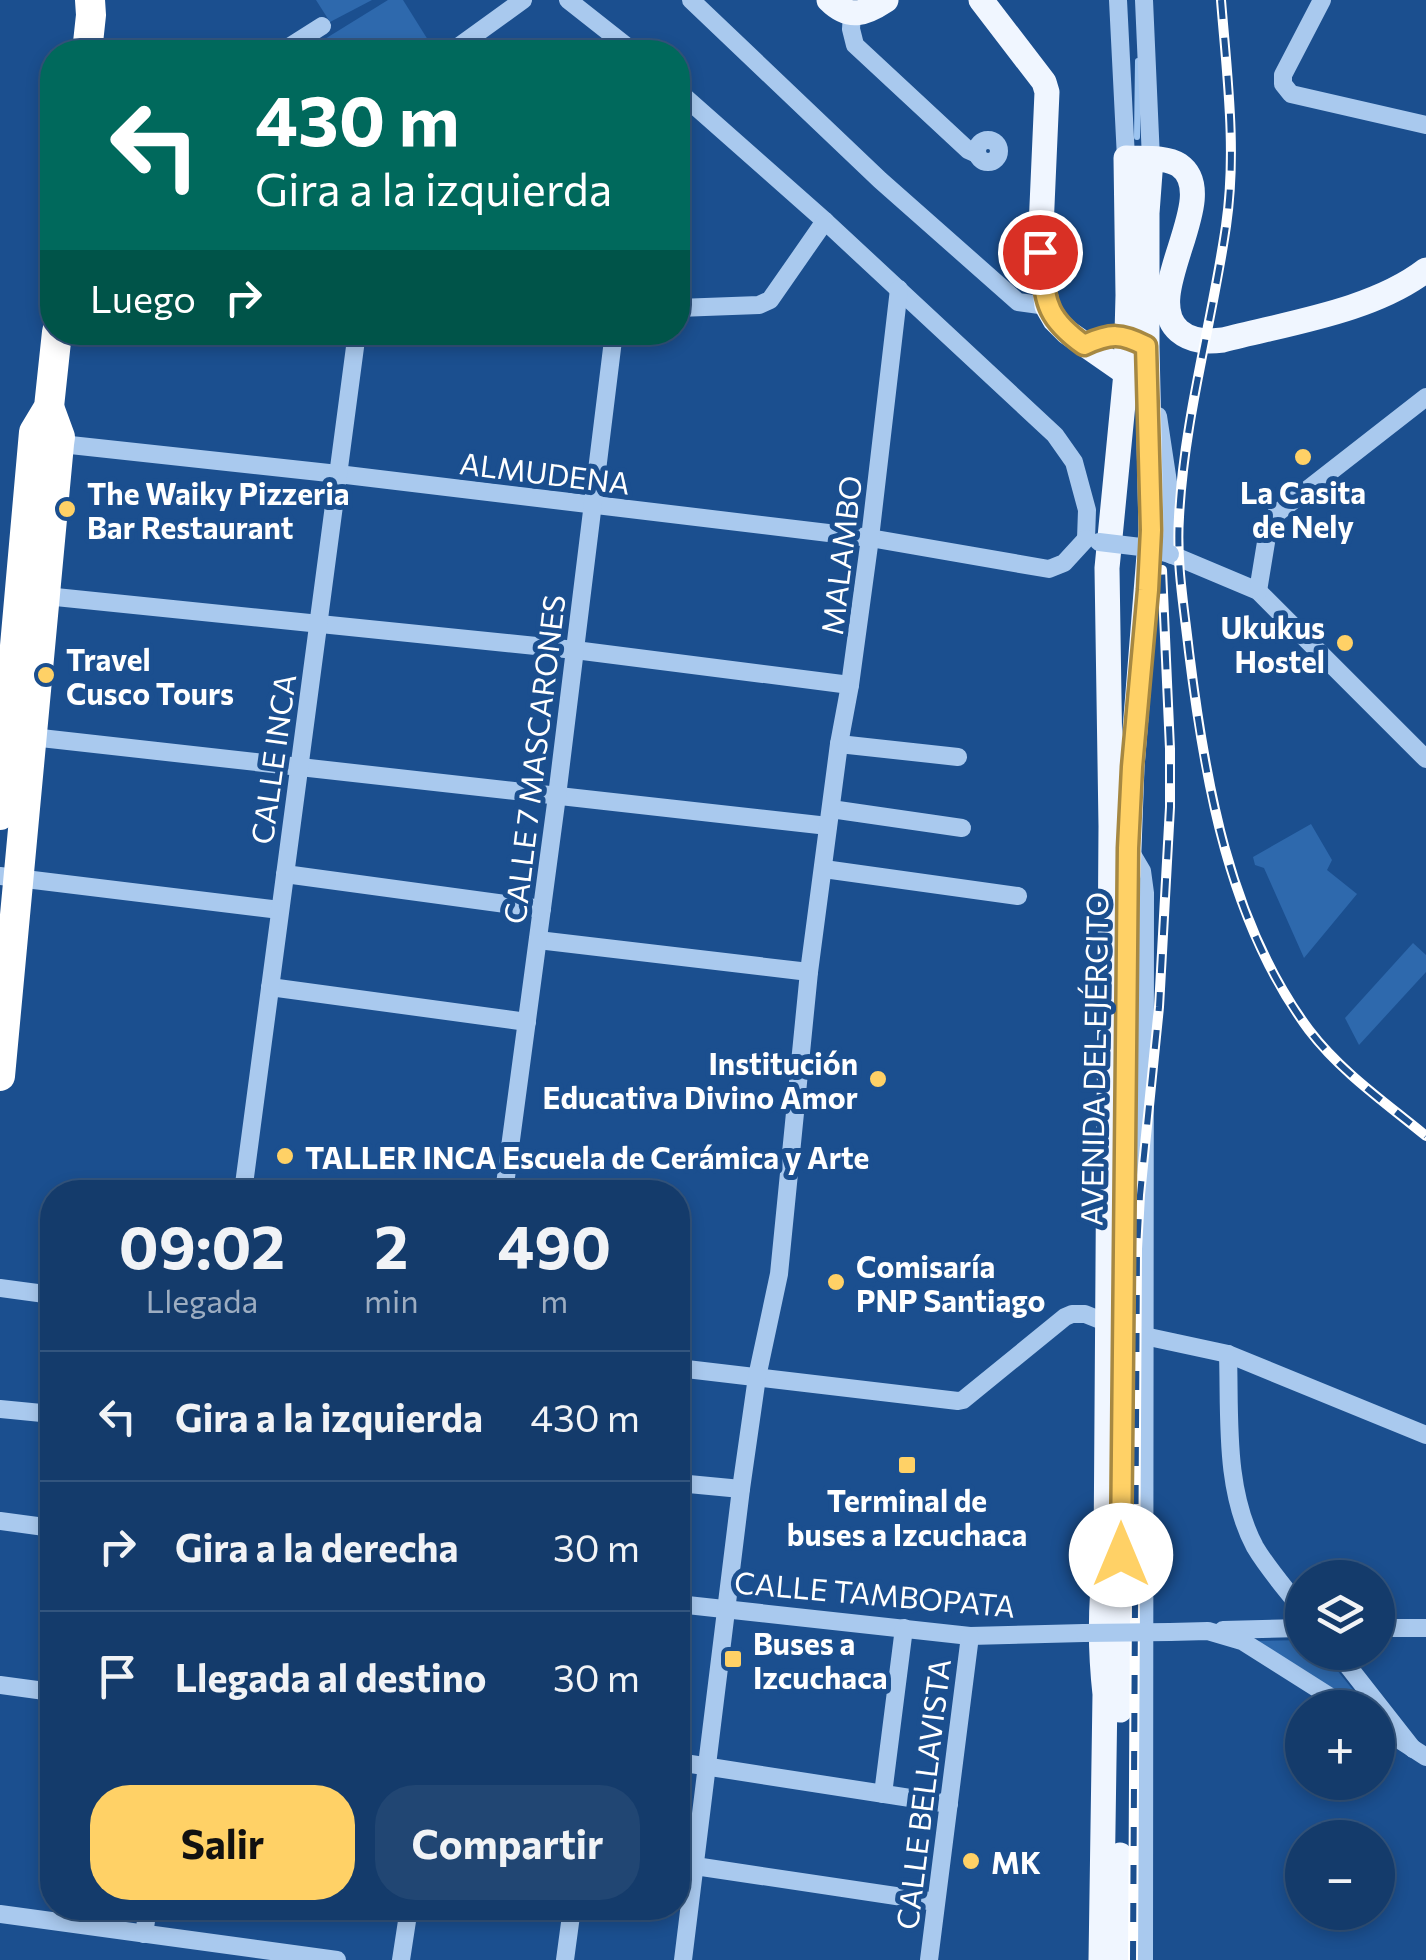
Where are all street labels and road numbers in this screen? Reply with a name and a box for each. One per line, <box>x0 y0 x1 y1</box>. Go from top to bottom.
street label: ALMUDENA <box>458 443 632 501</box>
street label: MALAMBO <box>812 473 868 637</box>
street label: CALLE 7 MASCARONES <box>494 592 572 926</box>
street label: CALLE INCA <box>242 672 302 846</box>
street label: AVENIDA DEL EJÉRCITO <box>1072 892 1114 1226</box>
street label: CALLE TAMBOPATA <box>733 1562 1017 1624</box>
street label: CALLE BELLAVISTA <box>887 1656 957 1932</box>

